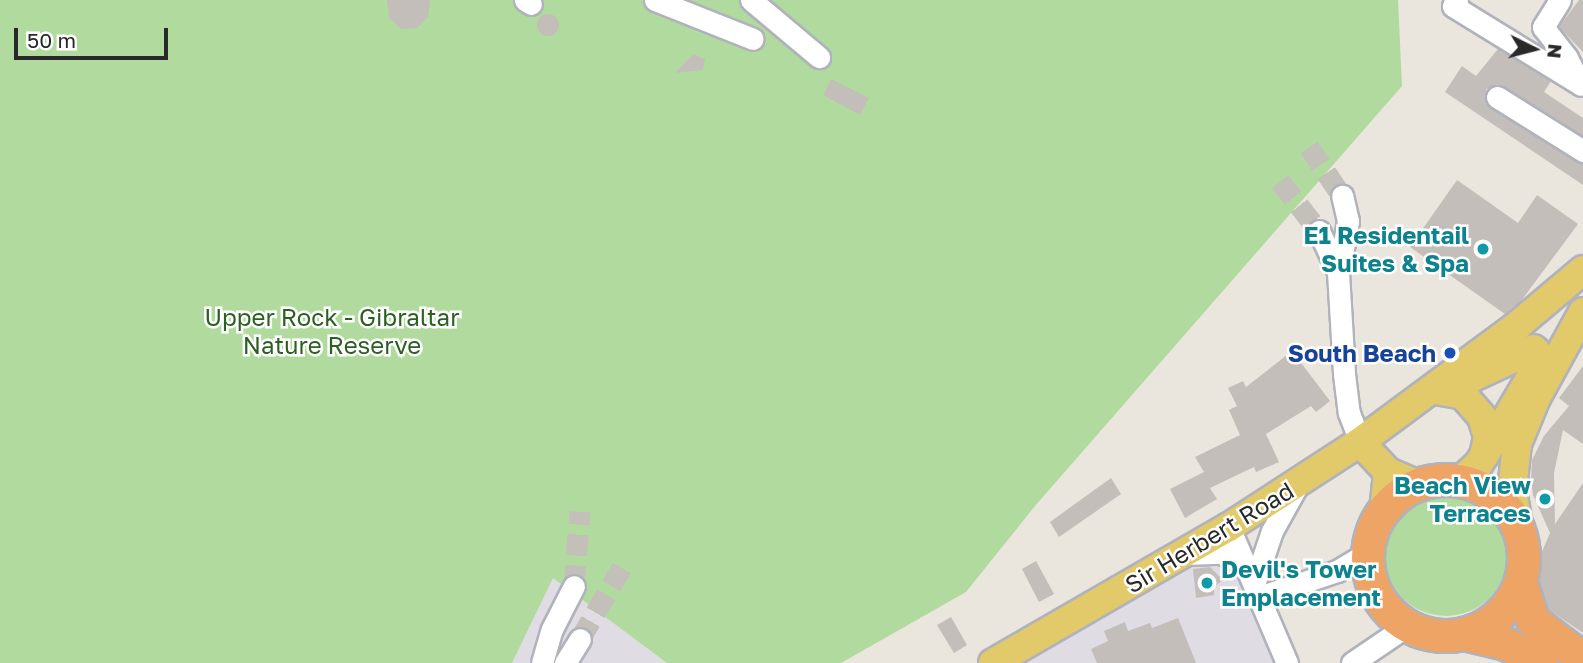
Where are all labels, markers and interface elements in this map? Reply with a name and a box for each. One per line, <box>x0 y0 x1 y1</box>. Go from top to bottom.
scale bar <box>18 14 172 58</box>
north arrow <box>1499 14 1569 84</box>
text: 50 m <box>27 27 76 53</box>
text: N <box>1543 43 1568 60</box>
place label: E1 Residentail Suites & Spa <box>1304 221 1469 277</box>
marker: E1 Residentail Suites & Spa <box>1475 241 1491 257</box>
park label: Upper Rock - Gibraltar Nature Reserve <box>204 303 460 359</box>
place label: South Beach <box>1288 339 1436 367</box>
marker: South Beach <box>1442 345 1458 361</box>
place label: Beach View Terraces <box>1394 471 1531 527</box>
street label: Sir Herbert Road <box>1119 475 1299 599</box>
marker: Beach View Terraces <box>1537 491 1553 507</box>
place label: Devil's Tower Emplacement <box>1221 555 1381 611</box>
marker: Devil's Tower Emplacement <box>1199 575 1215 591</box>

